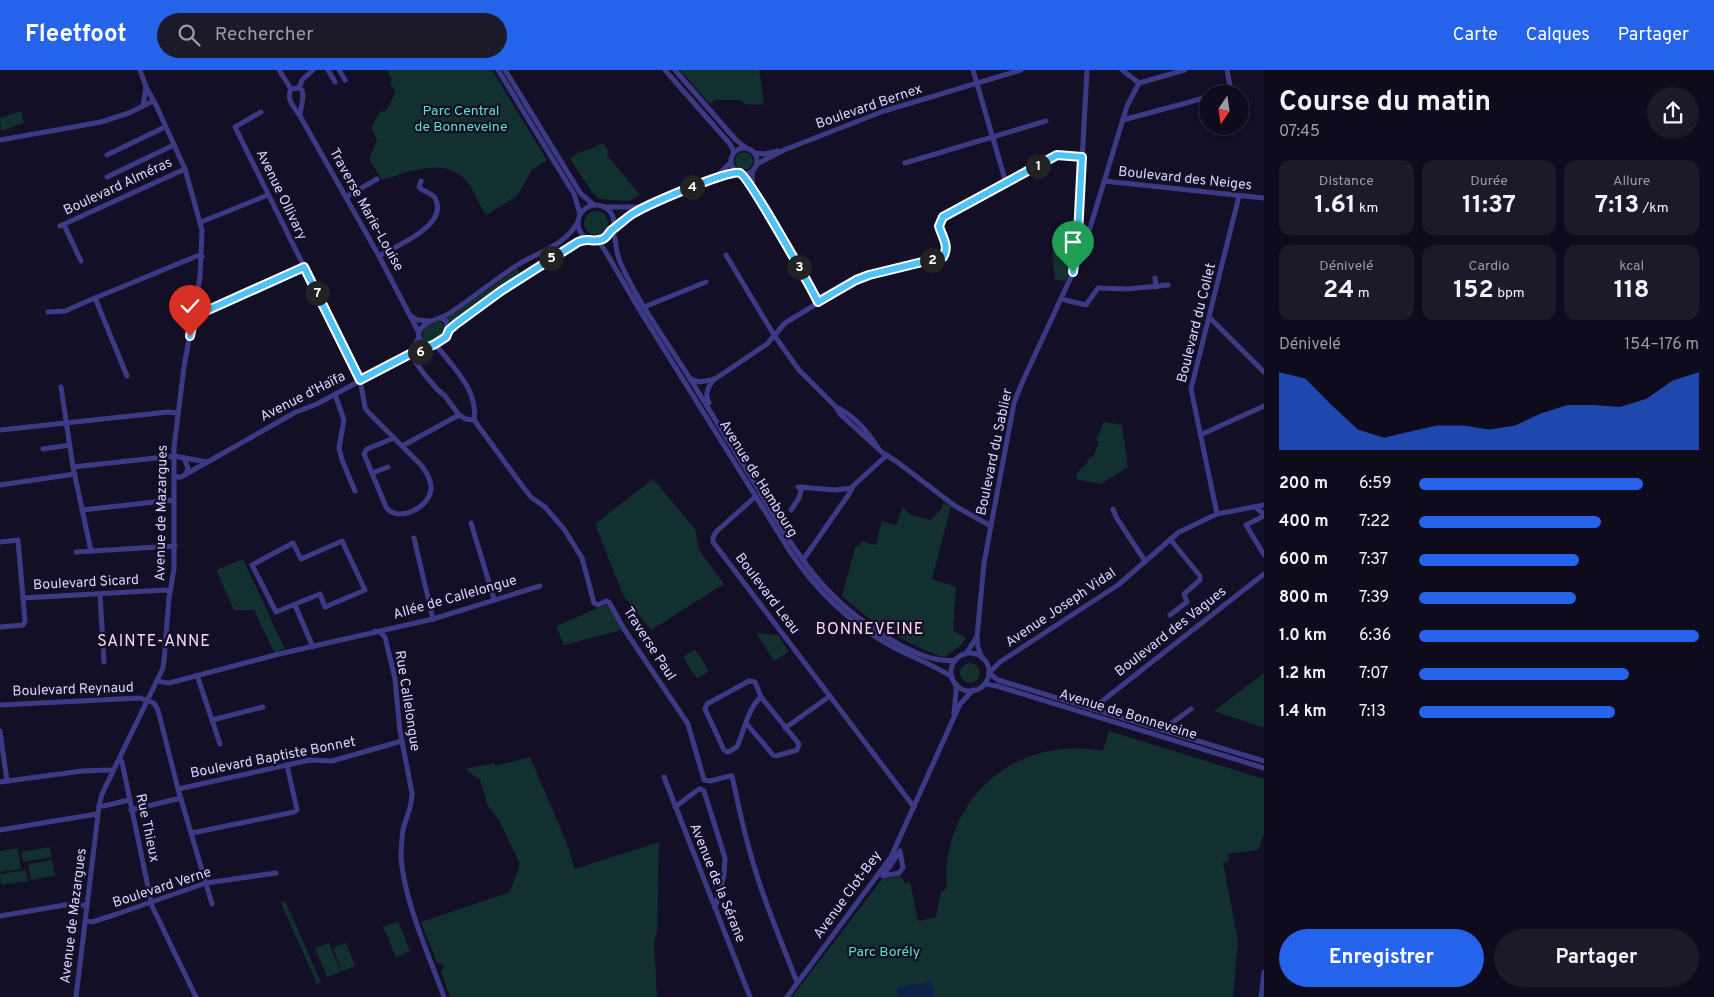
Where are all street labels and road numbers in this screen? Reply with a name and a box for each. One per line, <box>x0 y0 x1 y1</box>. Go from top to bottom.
street label: Boulevard Bernex <box>814 81 924 133</box>
street label: Traverse Marie-Louise <box>325 145 407 275</box>
street label: Avenue Ollivary <box>252 147 310 243</box>
street label: Boulevard Alméras <box>61 154 175 220</box>
street label: Boulevard des Neiges <box>1117 164 1253 194</box>
street label: Boulevard du Collet <box>1174 261 1220 385</box>
street label: Avenue d'Haïfa <box>258 368 348 426</box>
street label: Boulevard du Sablier <box>973 386 1017 517</box>
street label: Avenue de Hambourg <box>715 417 801 541</box>
street label: Avenue de Mazargues <box>152 445 172 581</box>
street label: Boulevard Leau <box>731 550 803 638</box>
street label: Avenue Joseph Vidal <box>1003 565 1119 651</box>
street label: Boulevard Sicard <box>33 572 139 594</box>
street label: Allée de Callelongue <box>391 572 519 624</box>
street label: Boulevard des Vagues <box>1112 583 1230 681</box>
street label: Traverse Paul <box>619 604 679 684</box>
street label: Rue Callelongue <box>391 649 423 753</box>
street label: Boulevard Reynaud <box>12 679 134 701</box>
street label: Avenue de Bonneveine <box>1057 686 1199 744</box>
street label: Boulevard Baptiste Bonnet <box>189 734 357 782</box>
street label: Rue Thieux <box>131 792 163 864</box>
street label: Avenue de la Sérane <box>685 821 749 945</box>
street label: Avenue de Mazargues <box>57 847 91 985</box>
street label: Avenue Clot-Bey <box>810 848 886 942</box>
street label: Boulevard Verne <box>111 864 213 912</box>

